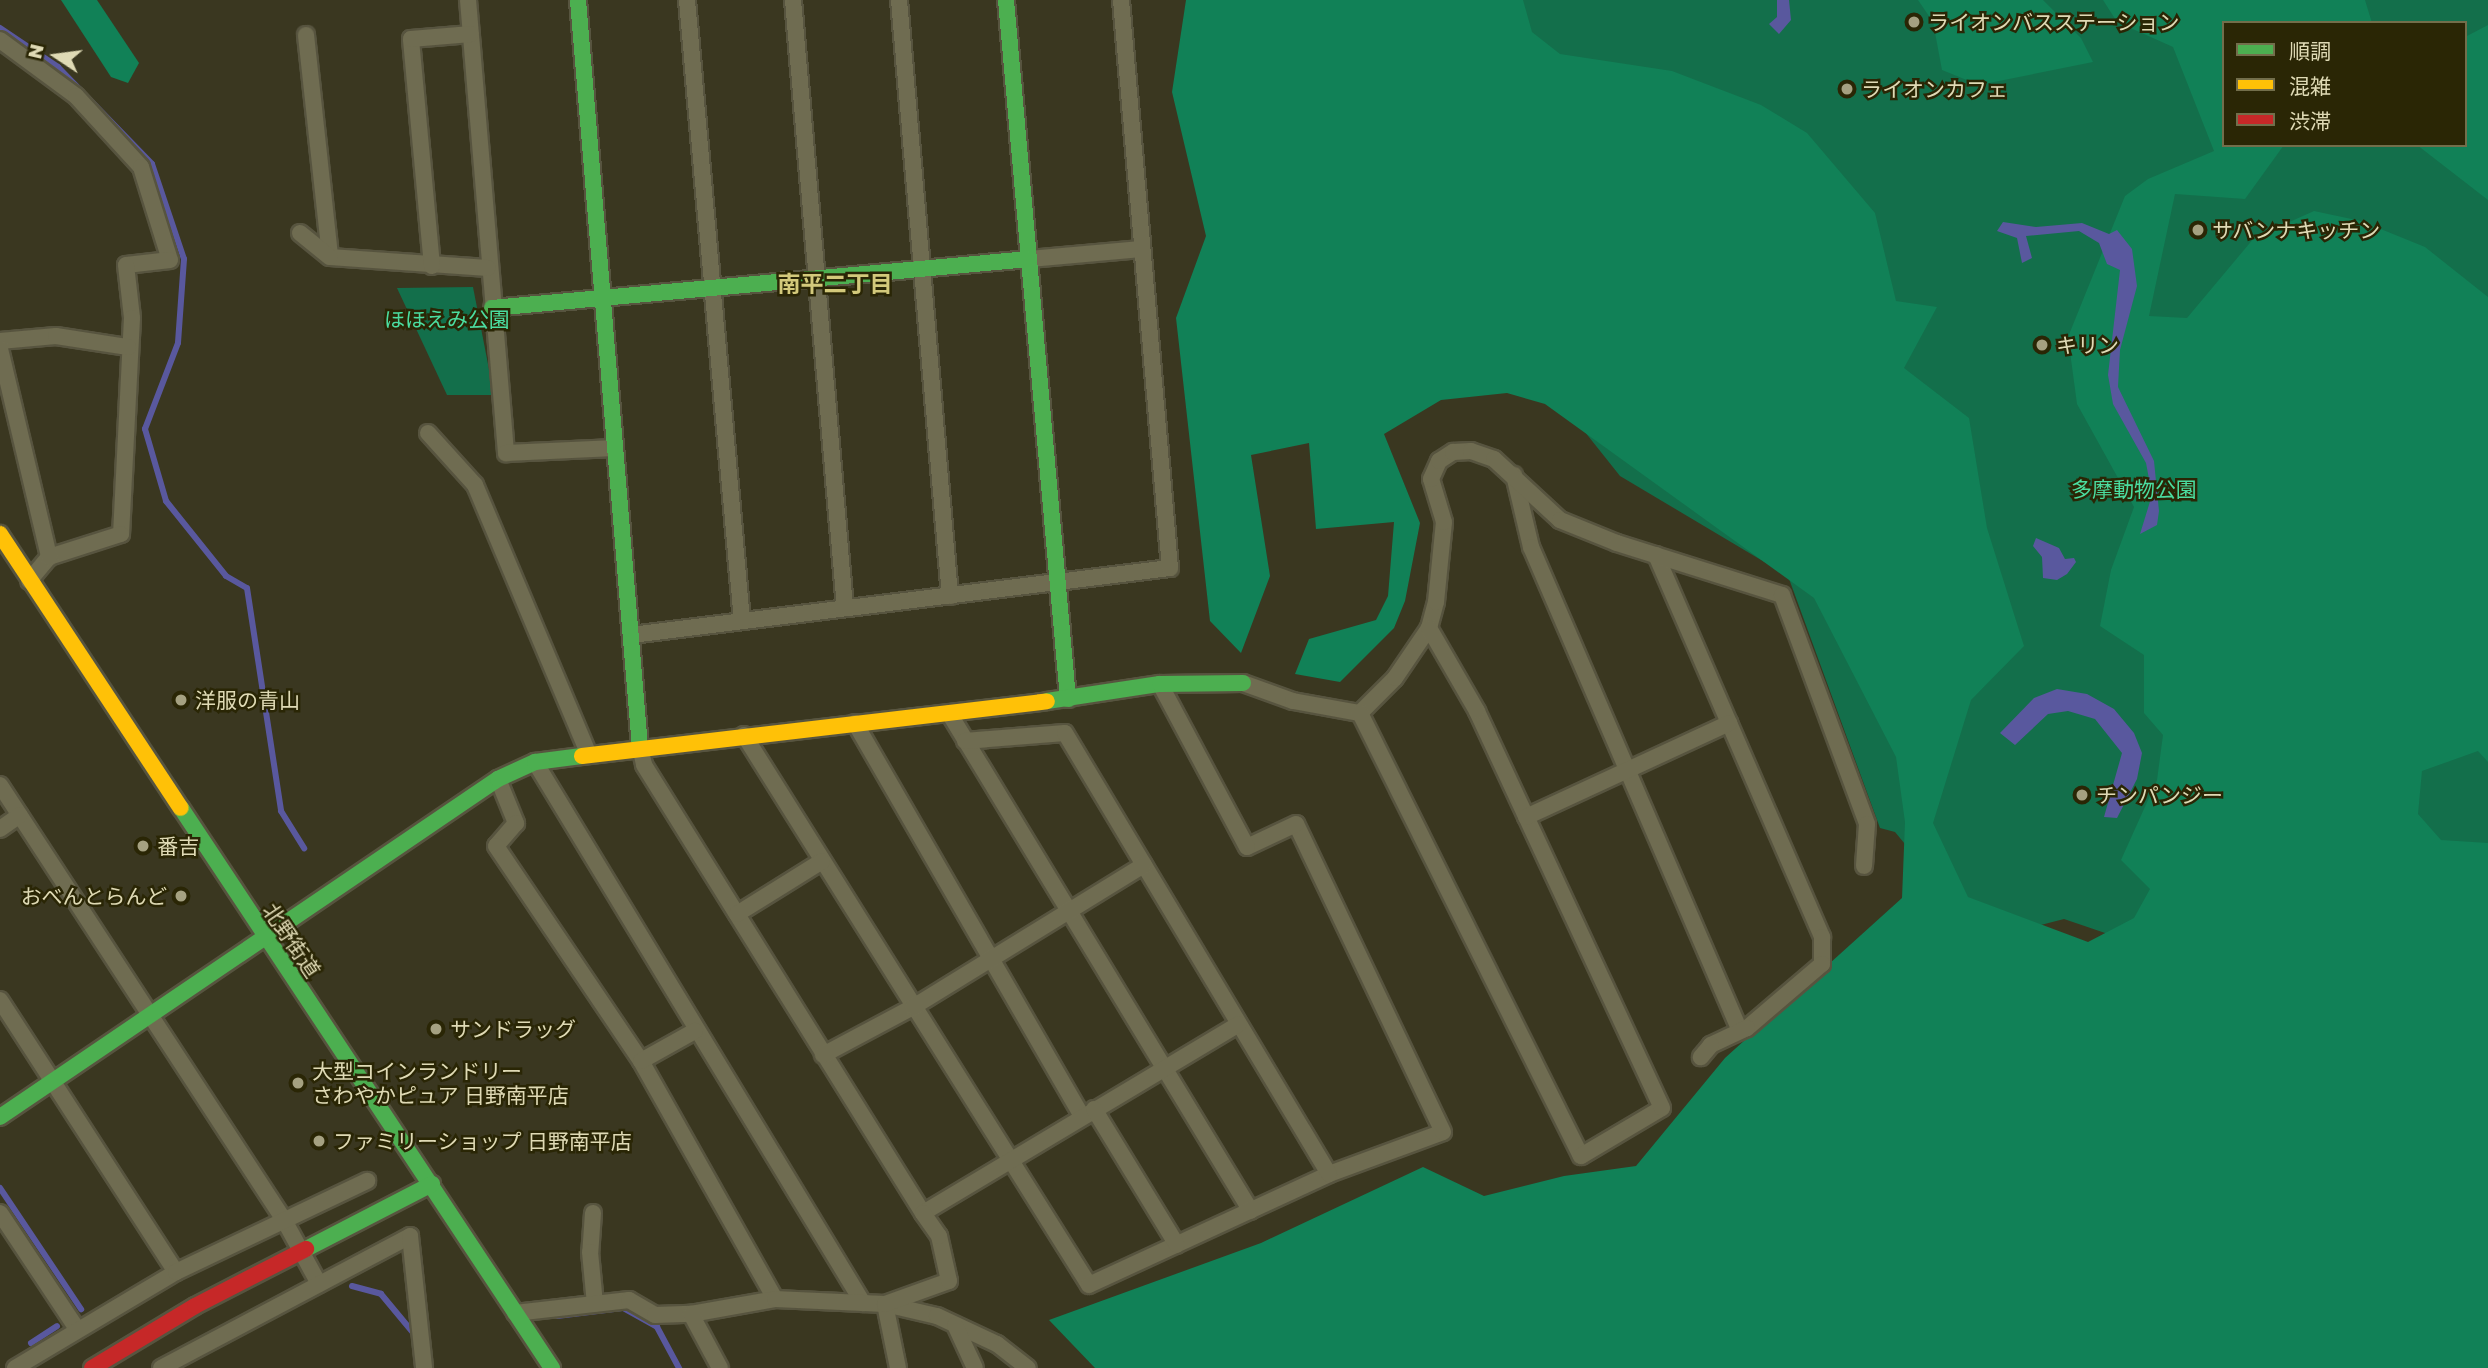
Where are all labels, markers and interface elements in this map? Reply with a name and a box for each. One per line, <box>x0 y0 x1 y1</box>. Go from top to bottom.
place label: ライオンバスステーション <box>1928 9 2180 35</box>
marker: ライオンバスステーション <box>1906 14 1922 30</box>
north arrow <box>21 21 91 91</box>
legend <box>2222 21 2467 147</box>
text: 順調 <box>2289 38 2331 64</box>
text: N <box>22 42 48 61</box>
text: 混雑 <box>2289 73 2331 99</box>
place label: ライオンカフェ <box>1861 76 2008 102</box>
marker: ライオンカフェ <box>1839 81 1855 97</box>
text: 渋滞 <box>2289 108 2331 134</box>
place label: サバンナキッチン <box>2212 217 2380 243</box>
marker: サバンナキッチン <box>2190 222 2206 238</box>
district label: 南平二丁目 <box>778 269 892 297</box>
park label: ほほえみ公園 <box>384 306 510 332</box>
place label: キリン <box>2056 332 2119 358</box>
marker: キリン <box>2034 337 2050 353</box>
park label: 多摩動物公園 <box>2071 476 2197 502</box>
place label: 洋服の青山 <box>195 687 300 713</box>
marker: 洋服の青山 <box>173 692 189 708</box>
place label: チンパンジー <box>2096 782 2222 808</box>
marker: チンパンジー <box>2074 787 2090 803</box>
place label: 番吉 <box>157 833 199 859</box>
marker: 番吉 <box>135 838 151 854</box>
place label: おべんとらんど <box>20 883 167 909</box>
marker: おべんとらんど <box>173 888 189 904</box>
street label: 北野街道 <box>258 898 326 982</box>
place label: サンドラッグ <box>450 1016 576 1042</box>
marker: サンドラッグ <box>428 1021 444 1037</box>
place label: 大型コインランドリー さわやかピュア 日野南平店 <box>312 1058 569 1108</box>
marker: 大型コインランドリー さわやかピュア 日野南平店 <box>290 1075 306 1091</box>
place label: ファミリーショップ 日野南平店 <box>333 1128 632 1154</box>
marker: ファミリーショップ 日野南平店 <box>311 1133 327 1149</box>

